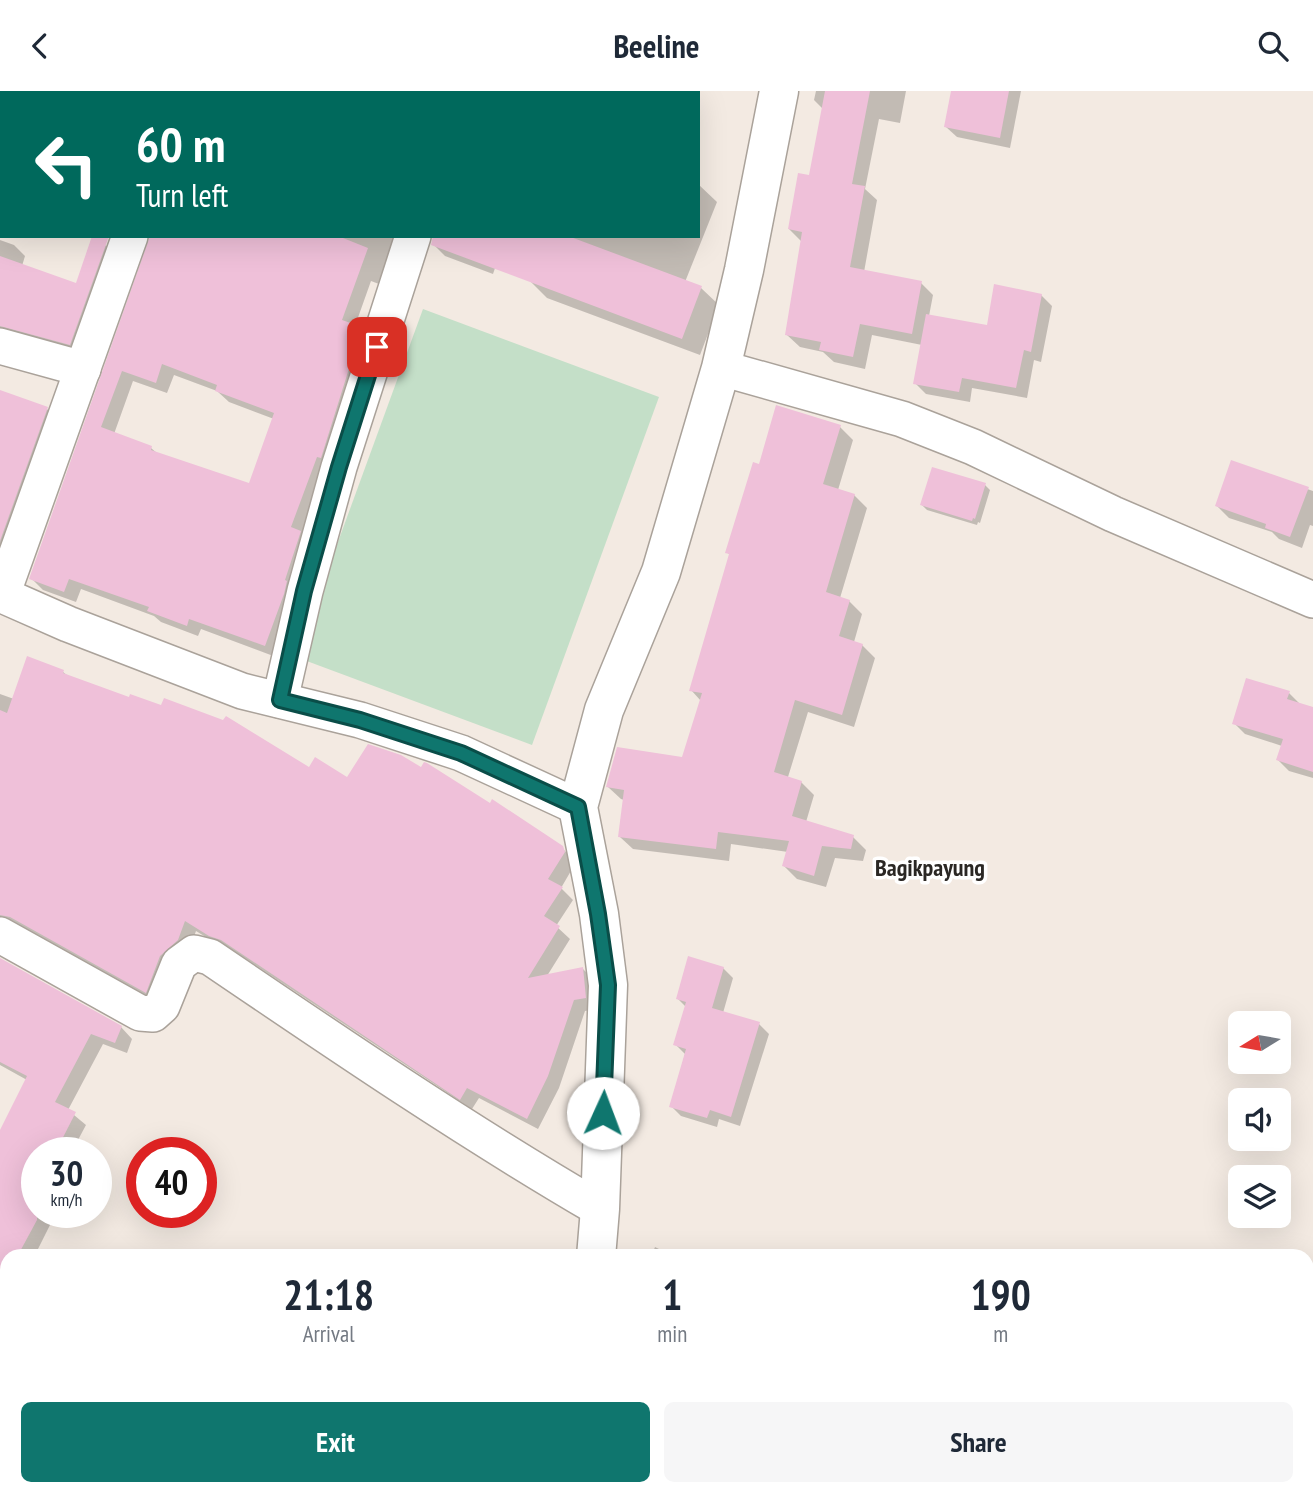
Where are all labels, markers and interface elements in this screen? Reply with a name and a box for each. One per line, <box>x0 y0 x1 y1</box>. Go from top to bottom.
text: Beeline <box>613 25 700 67</box>
icon: back <box>21 27 59 65</box>
icon: search <box>1254 27 1292 65</box>
text: 60 m <box>136 112 225 176</box>
icon: left <box>21 119 112 210</box>
text: Turn left <box>136 174 228 216</box>
pin <box>347 317 407 377</box>
icon: arrive <box>358 328 396 366</box>
district label: Bagikpayung <box>875 852 985 883</box>
north arrow <box>1228 1011 1292 1075</box>
map controls <box>1228 1011 1291 1228</box>
position arrow <box>566 1076 640 1150</box>
button: sound <box>1228 1088 1291 1151</box>
speed limit sign: 40 <box>126 1137 217 1228</box>
text: 30 <box>50 1150 83 1196</box>
button: layers <box>1228 1165 1291 1228</box>
text: km/h <box>51 1188 82 1211</box>
text: 21:18 <box>283 1267 374 1322</box>
text: 1 <box>662 1267 682 1322</box>
text: 190 <box>971 1267 1031 1322</box>
text: Arrival <box>303 1319 355 1348</box>
text: min <box>657 1319 687 1348</box>
text: m <box>993 1319 1008 1348</box>
button: Exit <box>21 1402 650 1482</box>
button: Share <box>664 1402 1293 1482</box>

